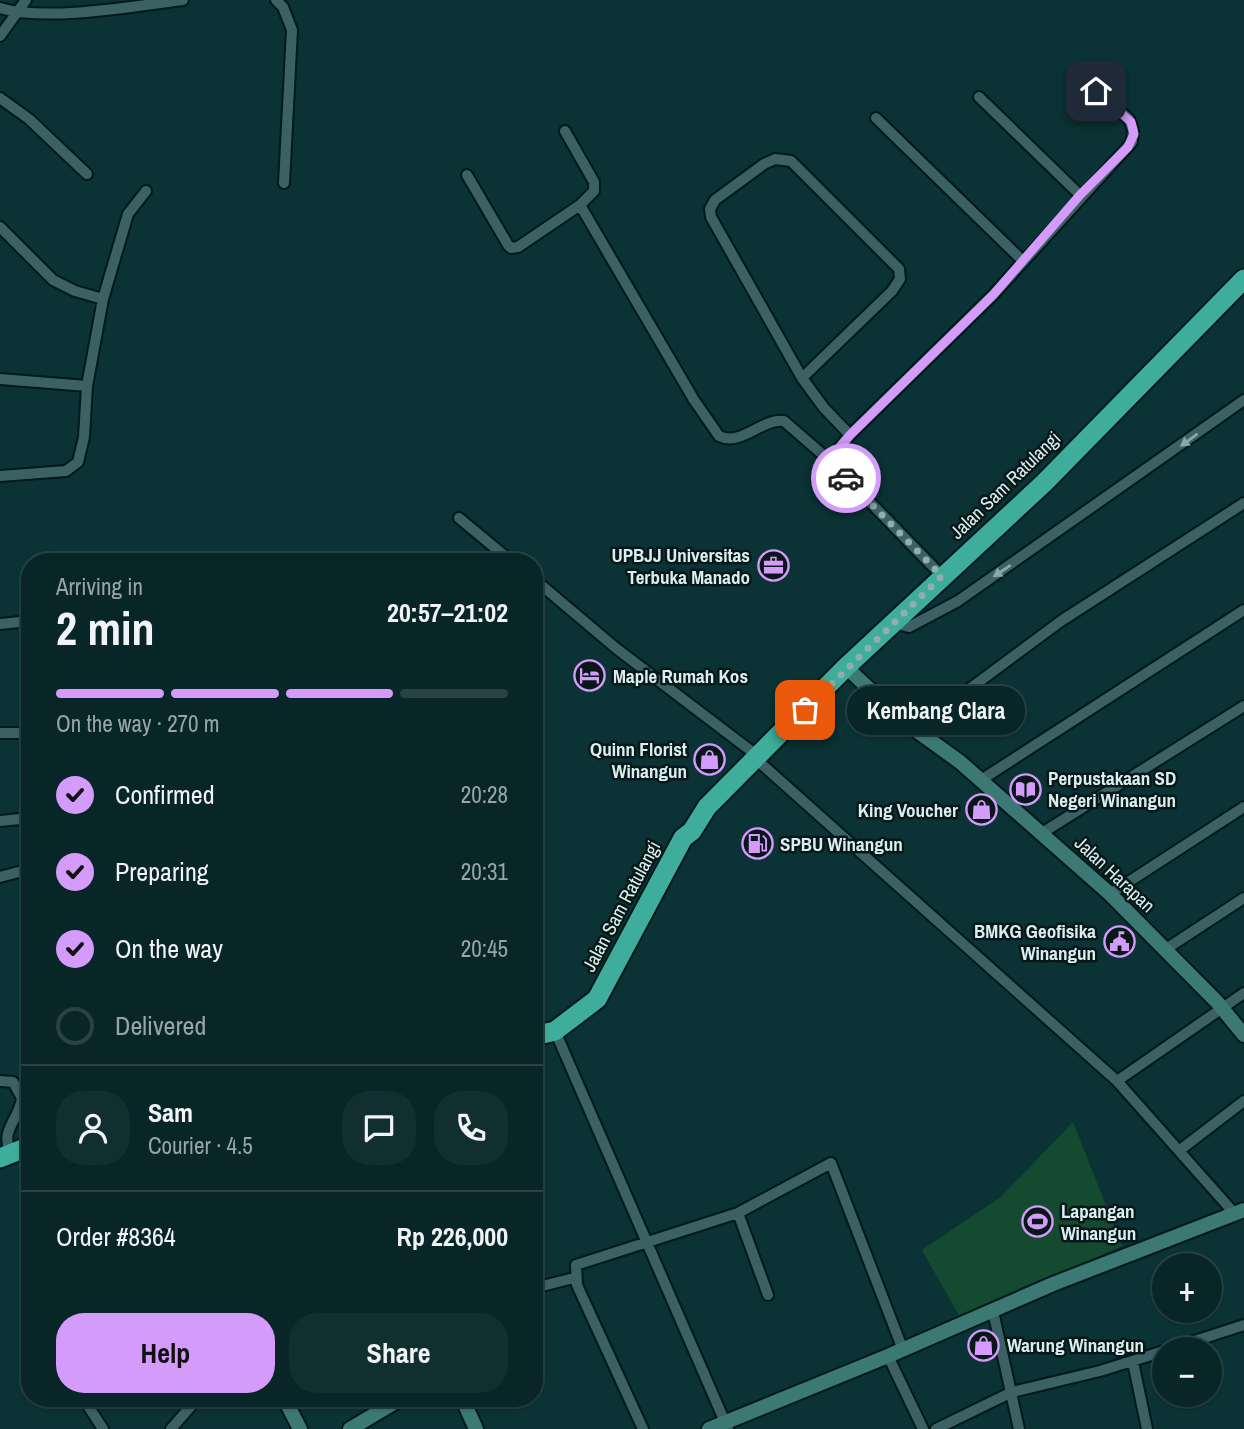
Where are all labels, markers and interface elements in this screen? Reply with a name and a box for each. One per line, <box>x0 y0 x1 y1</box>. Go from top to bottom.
pin <box>1066 61 1126 121</box>
icon: home <box>1077 72 1115 110</box>
street label: Jalan Sam Ratulangi <box>944 425 1066 545</box>
one-way arrow <box>1180 433 1198 447</box>
courier <box>811 443 881 513</box>
icon: car <box>827 459 865 497</box>
place label: UPBJJ Universitas Terbuka Manado <box>611 542 750 590</box>
office icon: UPBJJ Universitas Terbuka Manado <box>756 549 790 583</box>
one-way arrow <box>993 564 1012 577</box>
text: Arriving in <box>56 571 143 602</box>
text: 20:57–21:02 <box>387 595 508 630</box>
text: 2 min <box>56 597 155 659</box>
hotel icon: Maple Rumah Kos <box>573 659 607 693</box>
place label: Maple Rumah Kos <box>613 663 748 689</box>
pin <box>775 680 835 740</box>
callout: Kembang Clara <box>847 686 1026 734</box>
icon: bag <box>786 691 824 729</box>
text: Kembang Clara <box>867 695 1005 726</box>
text: On the way · 270 m <box>56 708 220 739</box>
place label: Quinn Florist Winangun <box>590 736 687 784</box>
shop icon: Quinn Florist Winangun <box>693 743 727 777</box>
place label: Perpustakaan SD Negeri Winangun <box>1048 765 1176 813</box>
library icon: Perpustakaan SD Negeri Winangun <box>1008 772 1042 806</box>
icon: check <box>56 776 94 814</box>
text: Confirmed <box>115 777 215 812</box>
text: 20:28 <box>461 779 508 810</box>
shop icon: King Voucher <box>964 793 998 827</box>
place label: King Voucher <box>858 797 958 823</box>
fuel station icon: SPBU Winangun <box>740 827 774 861</box>
street label: Jalan Harapan <box>1069 830 1161 918</box>
place label: SPBU Winangun <box>780 831 903 857</box>
street label: Jalan Sam Ratulangi <box>576 836 666 976</box>
icon: check <box>56 853 94 891</box>
text: Preparing <box>115 854 209 889</box>
text: 20:31 <box>461 856 508 887</box>
place label: BMKG Geofisika Winangun <box>974 918 1096 966</box>
public building icon: BMKG Geofisika Winangun <box>1102 925 1136 959</box>
icon: check <box>56 930 94 968</box>
text: On the way <box>115 931 223 966</box>
text: 20:45 <box>461 933 508 964</box>
text: Delivered <box>115 1008 206 1043</box>
button: person <box>56 1091 130 1165</box>
button: chat <box>342 1091 416 1165</box>
button: phone <box>434 1091 508 1165</box>
text: Sam <box>148 1095 193 1130</box>
text: Courier · 4.5 <box>148 1130 253 1161</box>
place label: Lapangan Winangun <box>1061 1198 1136 1246</box>
sports icon: Lapangan Winangun <box>1021 1205 1055 1239</box>
text: Order #8364 <box>56 1219 176 1254</box>
text: Rp 226,000 <box>397 1219 508 1254</box>
map controls <box>1152 1253 1222 1407</box>
button: + <box>1152 1253 1222 1323</box>
button: Help <box>56 1313 275 1393</box>
button: Share <box>289 1313 508 1393</box>
shop icon: Warung Winangun <box>967 1328 1001 1362</box>
place label: Warung Winangun <box>1007 1332 1144 1358</box>
button: − <box>1152 1337 1222 1407</box>

